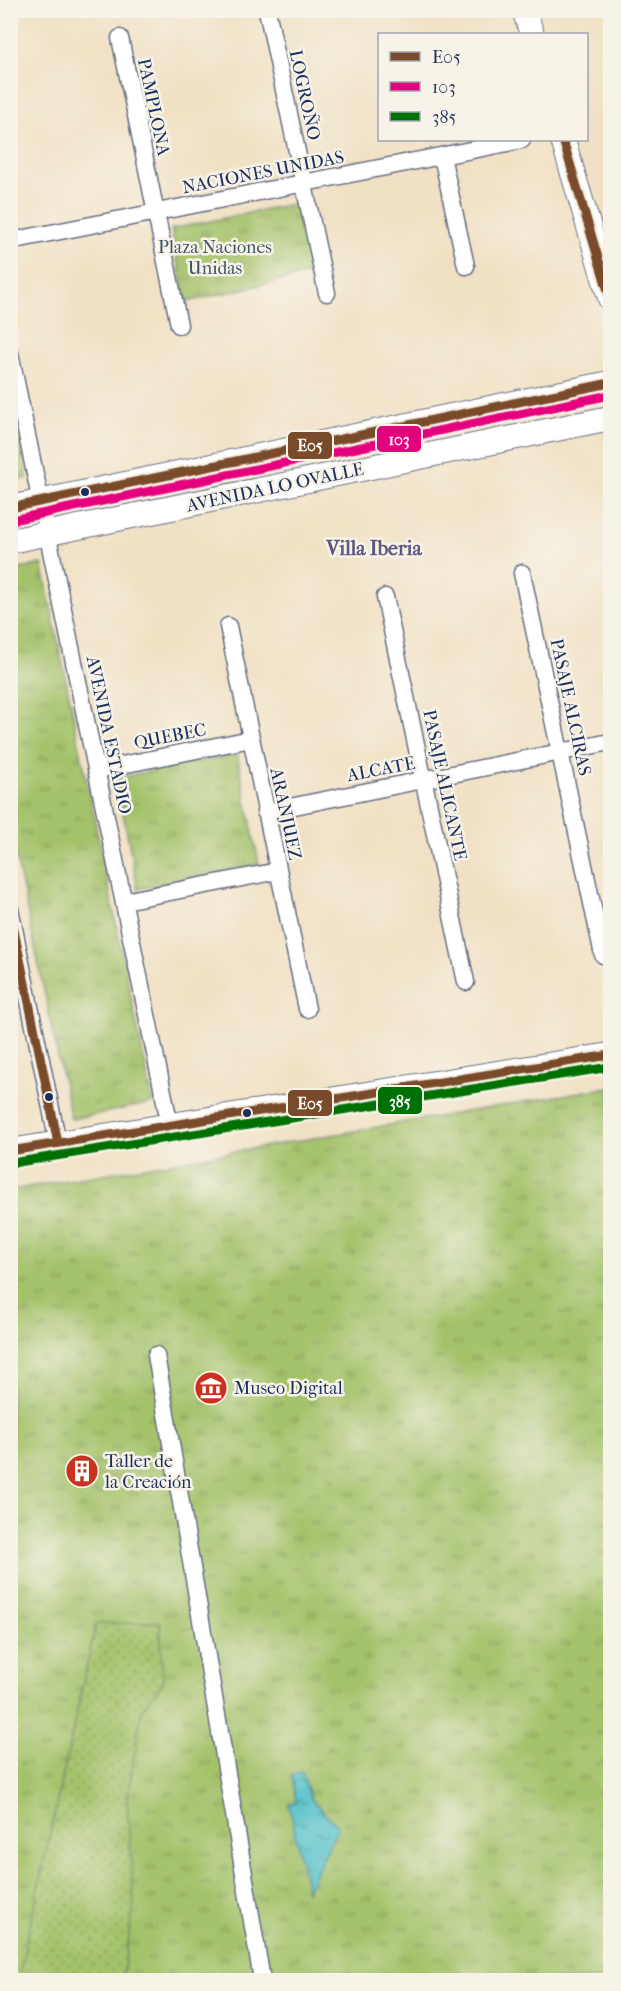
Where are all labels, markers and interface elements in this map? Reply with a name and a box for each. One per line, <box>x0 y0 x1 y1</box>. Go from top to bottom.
legend <box>378 33 588 141</box>
text: E05 <box>432 47 461 68</box>
street label: LOGROÑO <box>285 48 325 142</box>
street label: PAMPLONA <box>133 57 174 158</box>
text: 103 <box>432 77 456 98</box>
text: 385 <box>432 107 456 128</box>
street label: NACIONES UNIDAS <box>180 147 346 198</box>
park label: Plaza Naciones Unidas <box>158 237 272 279</box>
line badge: 103 <box>376 425 422 453</box>
text: 103 <box>388 430 410 450</box>
line badge: E05 <box>287 431 333 460</box>
text: E05 <box>297 436 323 455</box>
street label: AVENIDA LO OVALLE <box>184 458 366 517</box>
unlabelled marker <box>79 486 91 498</box>
district label: Villa Iberia <box>325 537 422 560</box>
street label: PASAJE ALCIRAS <box>546 637 595 778</box>
street label: AVENIDA ESTADIO <box>81 653 136 816</box>
street label: PASAJE ALICANTE <box>418 708 471 863</box>
street label: QUEBEC <box>132 719 208 754</box>
street label: ALCATE <box>344 753 417 787</box>
street label: ARANJUEZ <box>265 765 306 862</box>
line badge: 385 <box>377 1086 423 1115</box>
line badge: E05 <box>287 1089 333 1117</box>
unlabelled marker <box>43 1091 55 1103</box>
text: 385 <box>389 1092 411 1112</box>
text: E05 <box>297 1094 323 1113</box>
unlabelled marker <box>241 1107 253 1119</box>
museum icon: Museo Digital <box>193 1370 229 1406</box>
place label: Museo Digital <box>234 1378 343 1399</box>
place label: Taller de la Creación <box>104 1451 192 1493</box>
building icon: Taller de la Creación <box>64 1453 100 1489</box>

